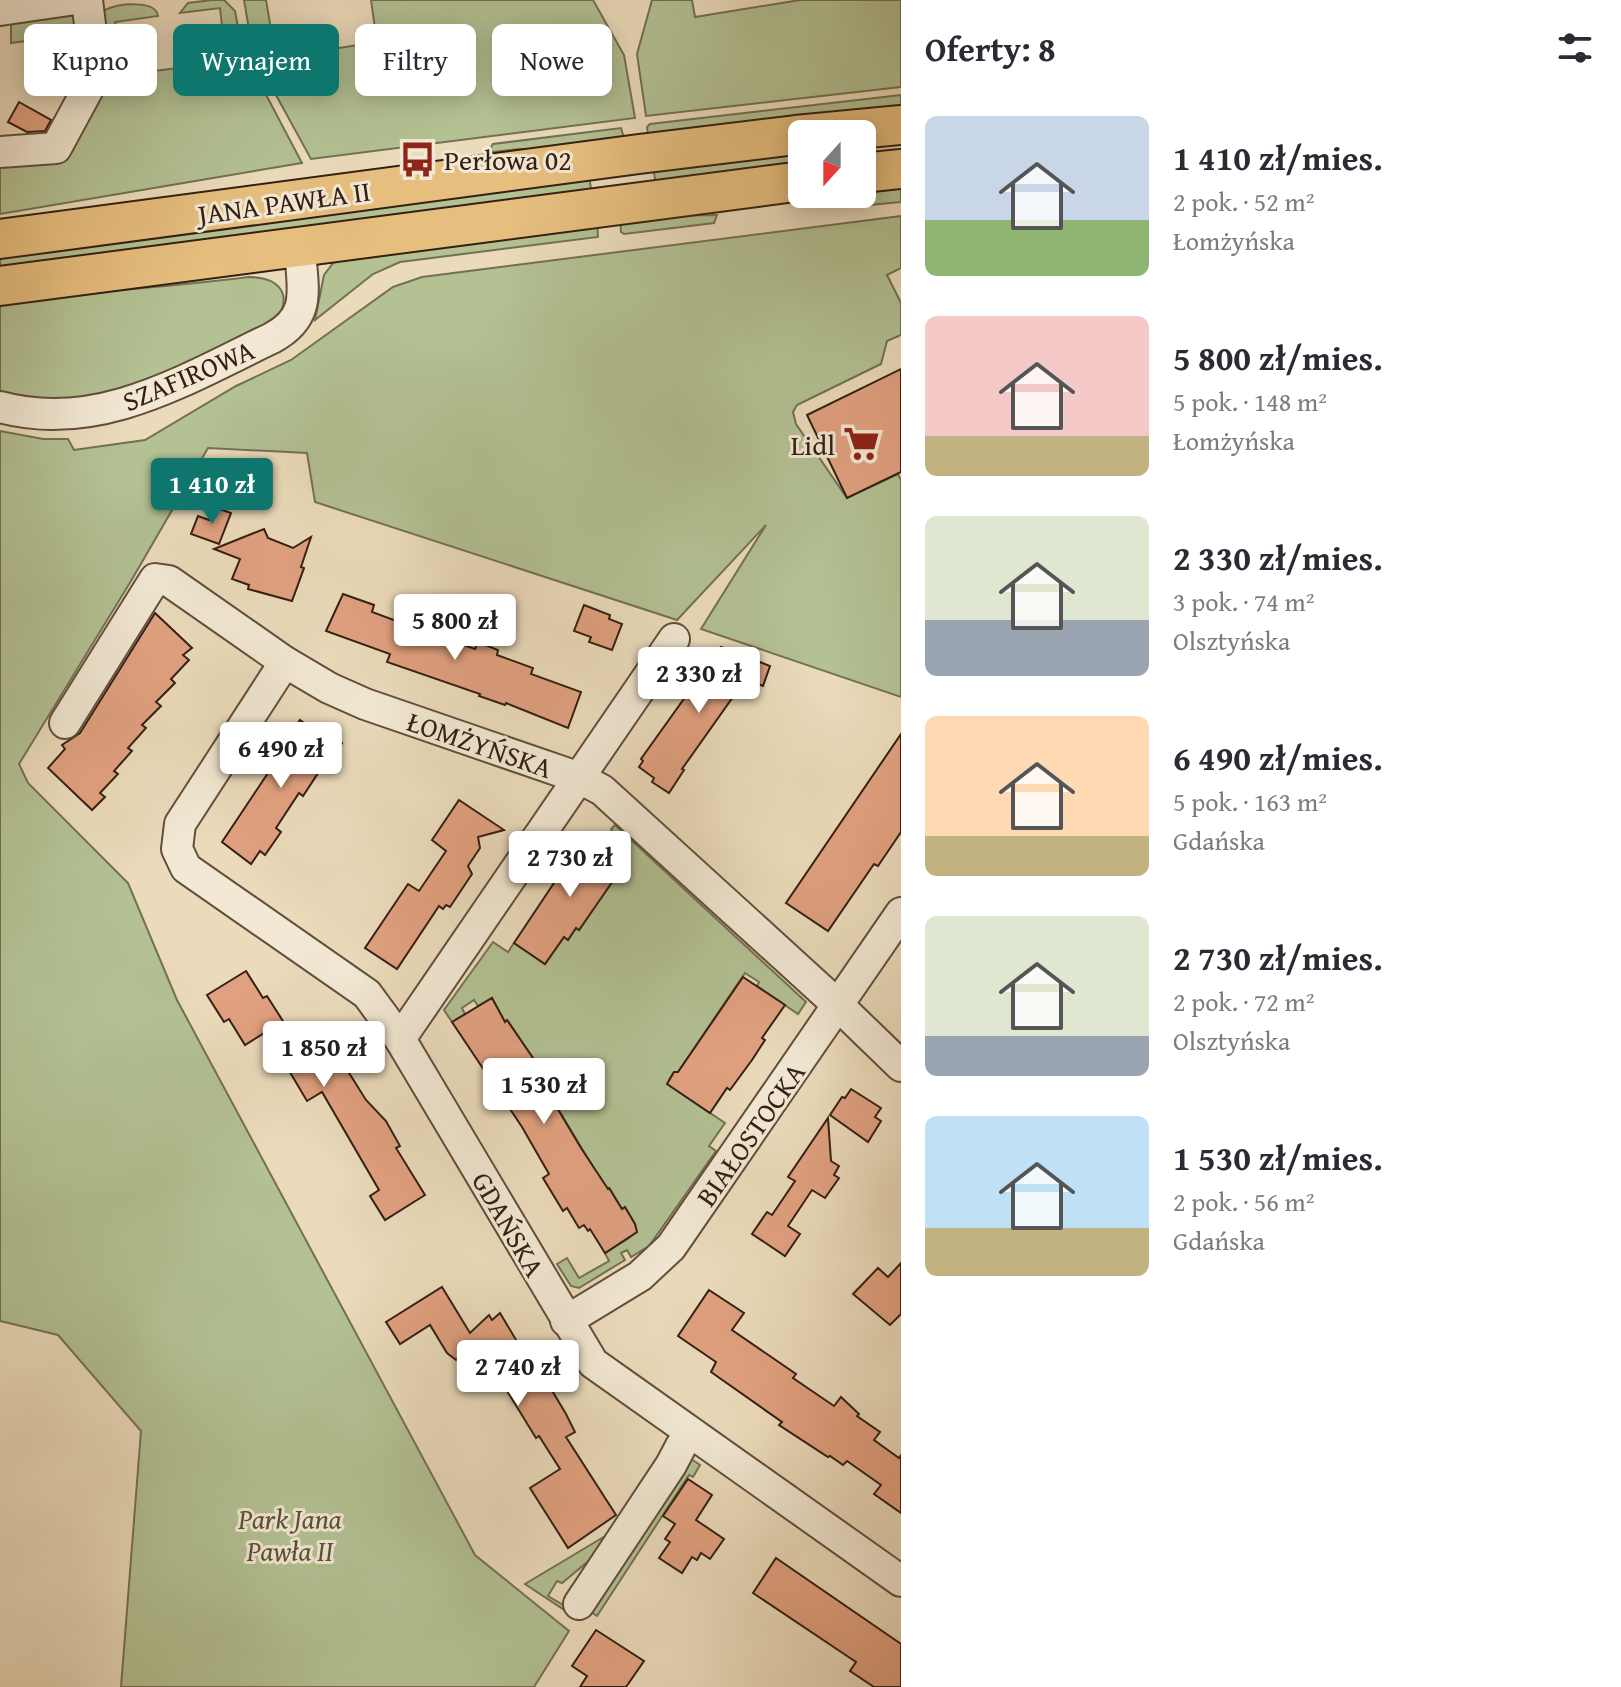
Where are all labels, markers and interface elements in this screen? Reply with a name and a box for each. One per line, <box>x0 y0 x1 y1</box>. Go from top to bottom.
chip: Kupno <box>24 24 157 96</box>
chip: Wynajem <box>173 24 339 96</box>
chip: Filtry <box>355 24 476 96</box>
chip: Nowe <box>492 24 612 96</box>
text: Oferty: 8 <box>925 24 1056 73</box>
icon: filters <box>1553 26 1597 70</box>
north arrow <box>788 120 876 208</box>
map controls <box>788 120 876 208</box>
text: 1 410 zł/mies. <box>1173 133 1383 182</box>
place label: Perłowa 02 <box>444 139 572 180</box>
bus stop icon: Perłowa 02 <box>399 140 437 178</box>
icon: home <box>989 148 1085 244</box>
street label: JANA PAWŁA II <box>192 170 373 235</box>
text: 2 pok. · 52 m² <box>1173 182 1315 221</box>
text: Łomżyńska <box>1173 221 1295 260</box>
street label: SZAFIROWA <box>116 329 260 421</box>
text: 5 800 zł/mies. <box>1173 333 1383 382</box>
icon: home <box>989 348 1085 444</box>
text: 5 pok. · 148 m² <box>1173 382 1327 421</box>
text: Łomżyńska <box>1173 421 1295 460</box>
place label: Lidl <box>791 424 835 465</box>
supermarket icon: Lidl <box>842 425 880 463</box>
pin: 1 410 zł <box>129 458 295 526</box>
text: 1 410 zł <box>169 464 255 503</box>
text: 2 330 zł/mies. <box>1173 533 1383 582</box>
icon: home <box>989 548 1085 644</box>
text: 3 pok. · 74 m² <box>1173 582 1315 621</box>
pin: 5 800 zł <box>372 594 538 662</box>
text: 5 800 zł <box>412 600 498 639</box>
text: Olsztyńska <box>1173 621 1290 660</box>
pin: 2 330 zł <box>616 647 782 715</box>
text: 2 330 zł <box>656 653 742 692</box>
street label: ŁOMŻYŃSKA <box>402 700 558 788</box>
pin: 6 490 zł <box>198 722 364 790</box>
text: 6 490 zł <box>238 728 324 767</box>
text: 6 490 zł/mies. <box>1173 733 1383 782</box>
icon: home <box>989 748 1085 844</box>
text: 5 pok. · 163 m² <box>1173 782 1327 821</box>
text: Gdańska <box>1173 821 1265 860</box>
pin: 2 730 zł <box>487 831 653 899</box>
text: 2 730 zł <box>527 837 613 876</box>
text: 2 730 zł/mies. <box>1173 933 1383 982</box>
icon: home <box>989 948 1085 1044</box>
text: 2 pok. · 72 m² <box>1173 982 1315 1021</box>
pin: 1 850 zł <box>241 1021 407 1089</box>
text: Olsztyńska <box>1173 1021 1290 1060</box>
text: 1 850 zł <box>281 1027 367 1066</box>
street label: BIAŁOSTOCKA <box>685 1054 815 1214</box>
pin: 1 530 zł <box>461 1058 627 1126</box>
text: 1 530 zł <box>501 1064 587 1103</box>
text: 1 530 zł/mies. <box>1173 1133 1383 1182</box>
icon: home <box>989 1148 1085 1244</box>
street label: GDAŃSKA <box>462 1164 556 1284</box>
text: 2 pok. · 56 m² <box>1173 1182 1315 1221</box>
text: Gdańska <box>1173 1221 1265 1260</box>
pin: 2 740 zł <box>435 1340 601 1408</box>
text: 2 740 zł <box>475 1346 561 1385</box>
park label: Park Jana Pawła II <box>237 1498 342 1571</box>

